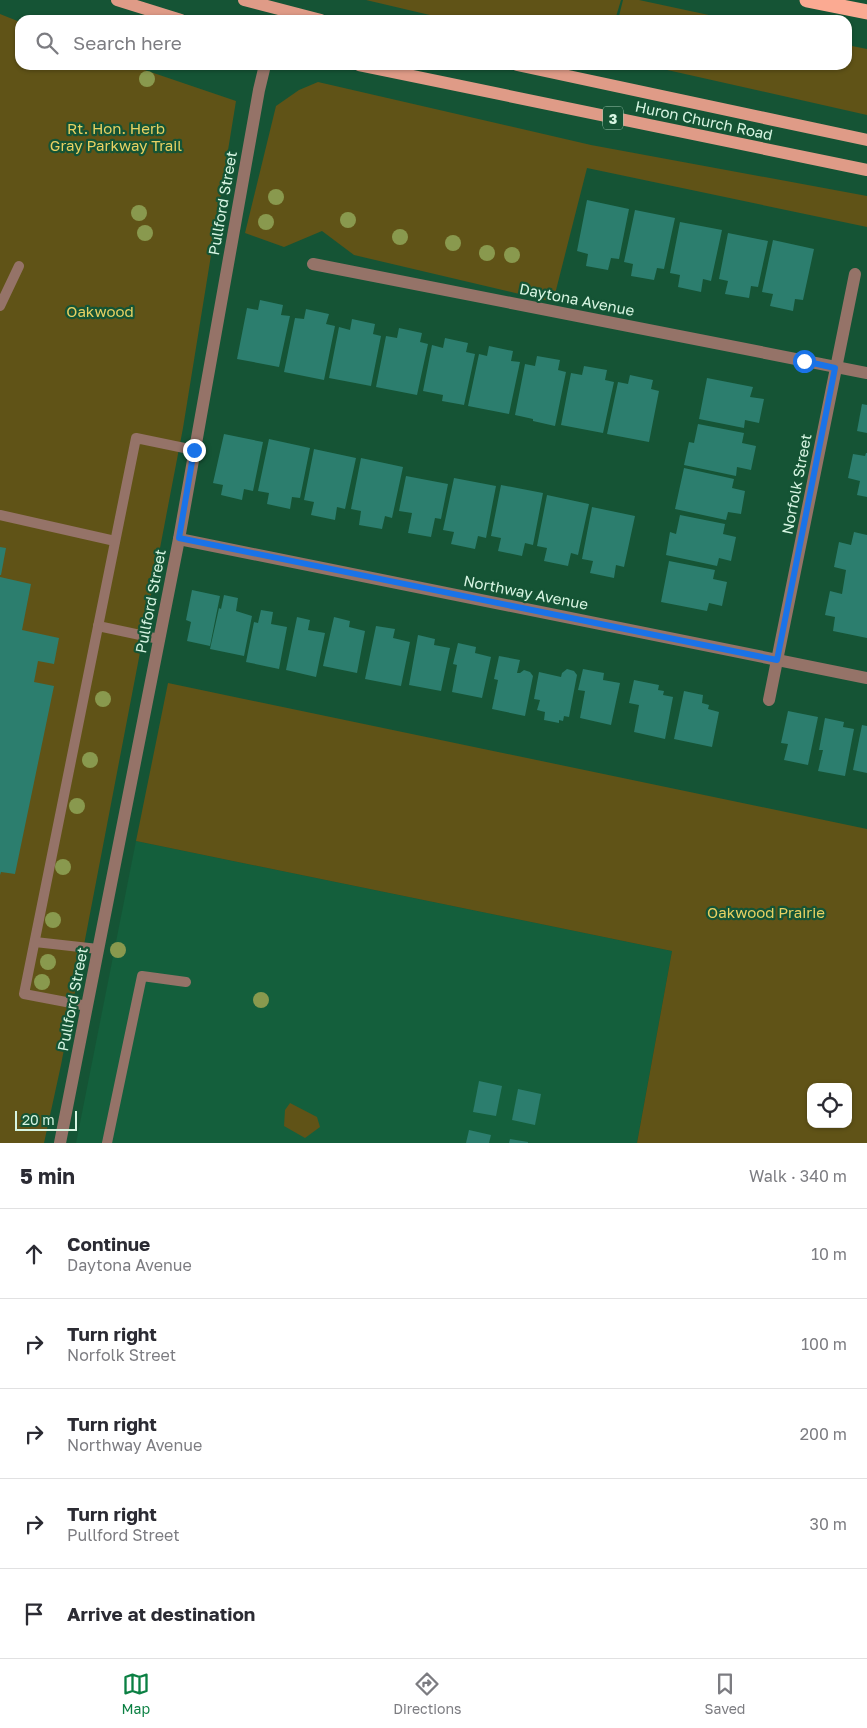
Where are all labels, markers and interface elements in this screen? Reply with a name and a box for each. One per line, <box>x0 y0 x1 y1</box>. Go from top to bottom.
search box <box>15 15 852 70</box>
icon: search <box>33 29 61 57</box>
text: Search here <box>73 31 182 54</box>
street label: Huron Church Road <box>634 97 774 143</box>
road number: 3 <box>603 106 623 130</box>
park label: Rt. Hon. Herb Gray Parkway Trail <box>50 119 182 154</box>
street label: Pullford Street <box>204 149 240 257</box>
street label: Daytona Avenue <box>518 279 636 319</box>
park label: Oakwood <box>66 302 134 320</box>
route start <box>793 350 816 373</box>
street label: Norfolk Street <box>777 432 815 536</box>
route end <box>183 439 206 462</box>
street label: Pullford Street <box>131 547 169 655</box>
street label: Northway Avenue <box>462 571 590 613</box>
park label: Oakwood Prairie <box>707 903 825 921</box>
street label: Pullford Street <box>53 945 91 1053</box>
map controls <box>807 1083 852 1128</box>
button: locate <box>807 1083 852 1128</box>
scale bar <box>15 1108 78 1131</box>
text: 20 m <box>22 1111 55 1128</box>
text: 5 min <box>20 1163 75 1189</box>
text: Walk · 340 m <box>749 1166 847 1186</box>
text: Continue <box>67 1232 150 1255</box>
icon: ahead <box>20 1240 48 1268</box>
text: 10 m <box>811 1244 847 1264</box>
text: Daytona Avenue <box>67 1255 192 1275</box>
text: Turn right <box>67 1322 157 1345</box>
icon: right <box>20 1330 48 1358</box>
text: 100 m <box>801 1334 847 1354</box>
text: Norfolk Street <box>67 1345 176 1365</box>
text: Turn right <box>67 1412 157 1435</box>
icon: right <box>20 1420 48 1448</box>
text: 200 m <box>800 1424 847 1444</box>
text: Northway Avenue <box>67 1435 202 1455</box>
text: Turn right <box>67 1502 157 1525</box>
icon: right <box>20 1510 48 1538</box>
text: 30 m <box>810 1514 847 1534</box>
text: Pullford Street <box>67 1525 180 1545</box>
icon: arrive <box>20 1600 48 1628</box>
text: Arrive at destination <box>67 1602 255 1625</box>
tab: Map <box>122 1670 150 1717</box>
tab: Directions <box>393 1670 462 1717</box>
tab: Saved <box>705 1670 745 1717</box>

